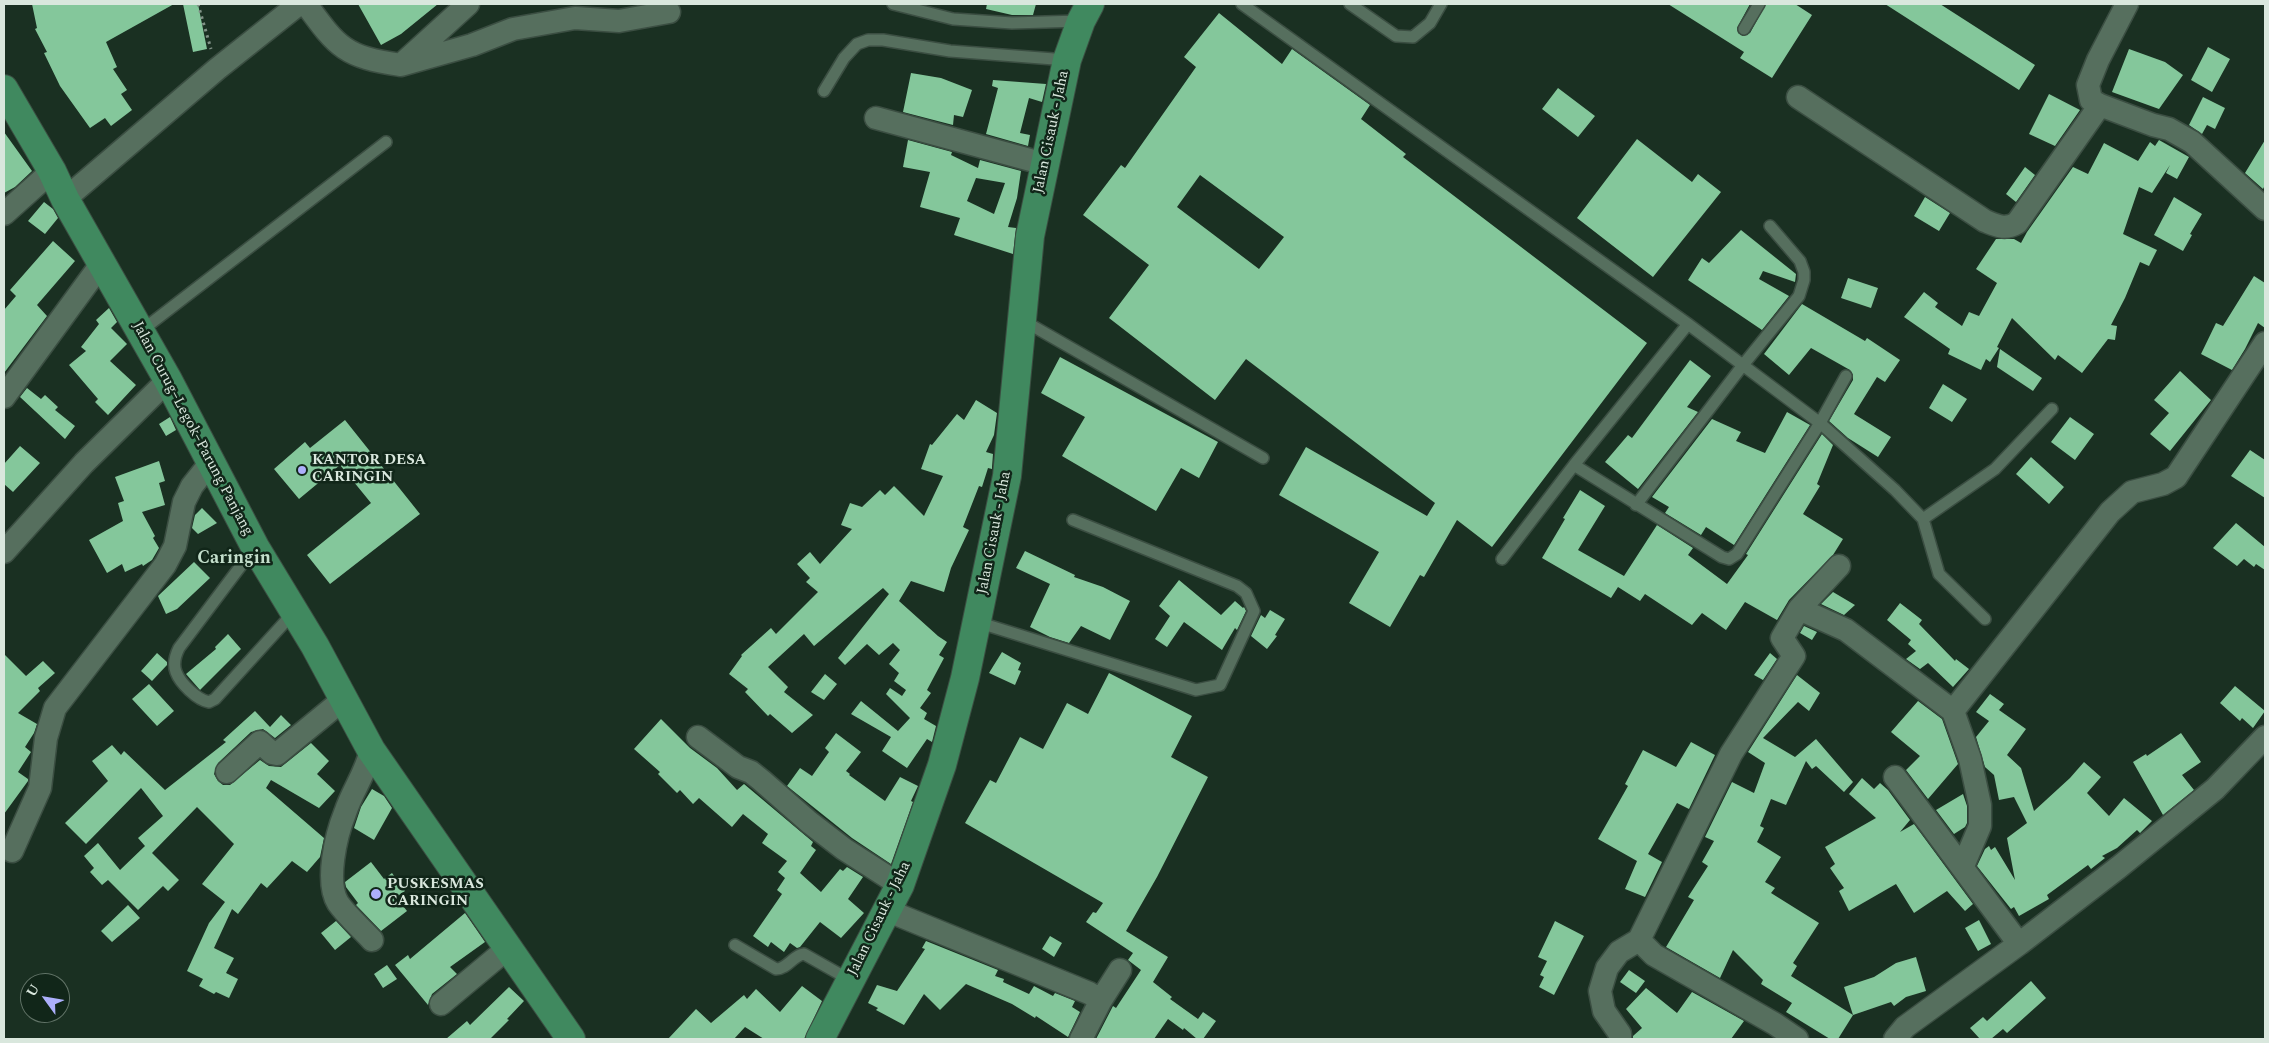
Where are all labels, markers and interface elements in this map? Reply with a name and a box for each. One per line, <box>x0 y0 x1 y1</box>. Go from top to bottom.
street label: Jalan Cisauk - Jaha <box>1030 69 1074 195</box>
street label: Jalan Curug–Legok–Parung Panjang <box>128 319 256 539</box>
place label: KANTOR DESA CARINGIN <box>312 452 426 487</box>
marker: KANTOR DESA CARINGIN <box>296 464 308 476</box>
street label: Jalan Cisauk - Jaha <box>974 470 1016 596</box>
district label: Caringin <box>197 548 271 570</box>
street label: Jalan Cisauk - Jaha <box>845 859 915 979</box>
place label: PUSKESMAS CARINGIN <box>387 876 484 911</box>
marker: PUSKESMAS CARINGIN <box>369 887 383 901</box>
north arrow <box>20 973 70 1023</box>
text: U <box>21 980 45 1001</box>

